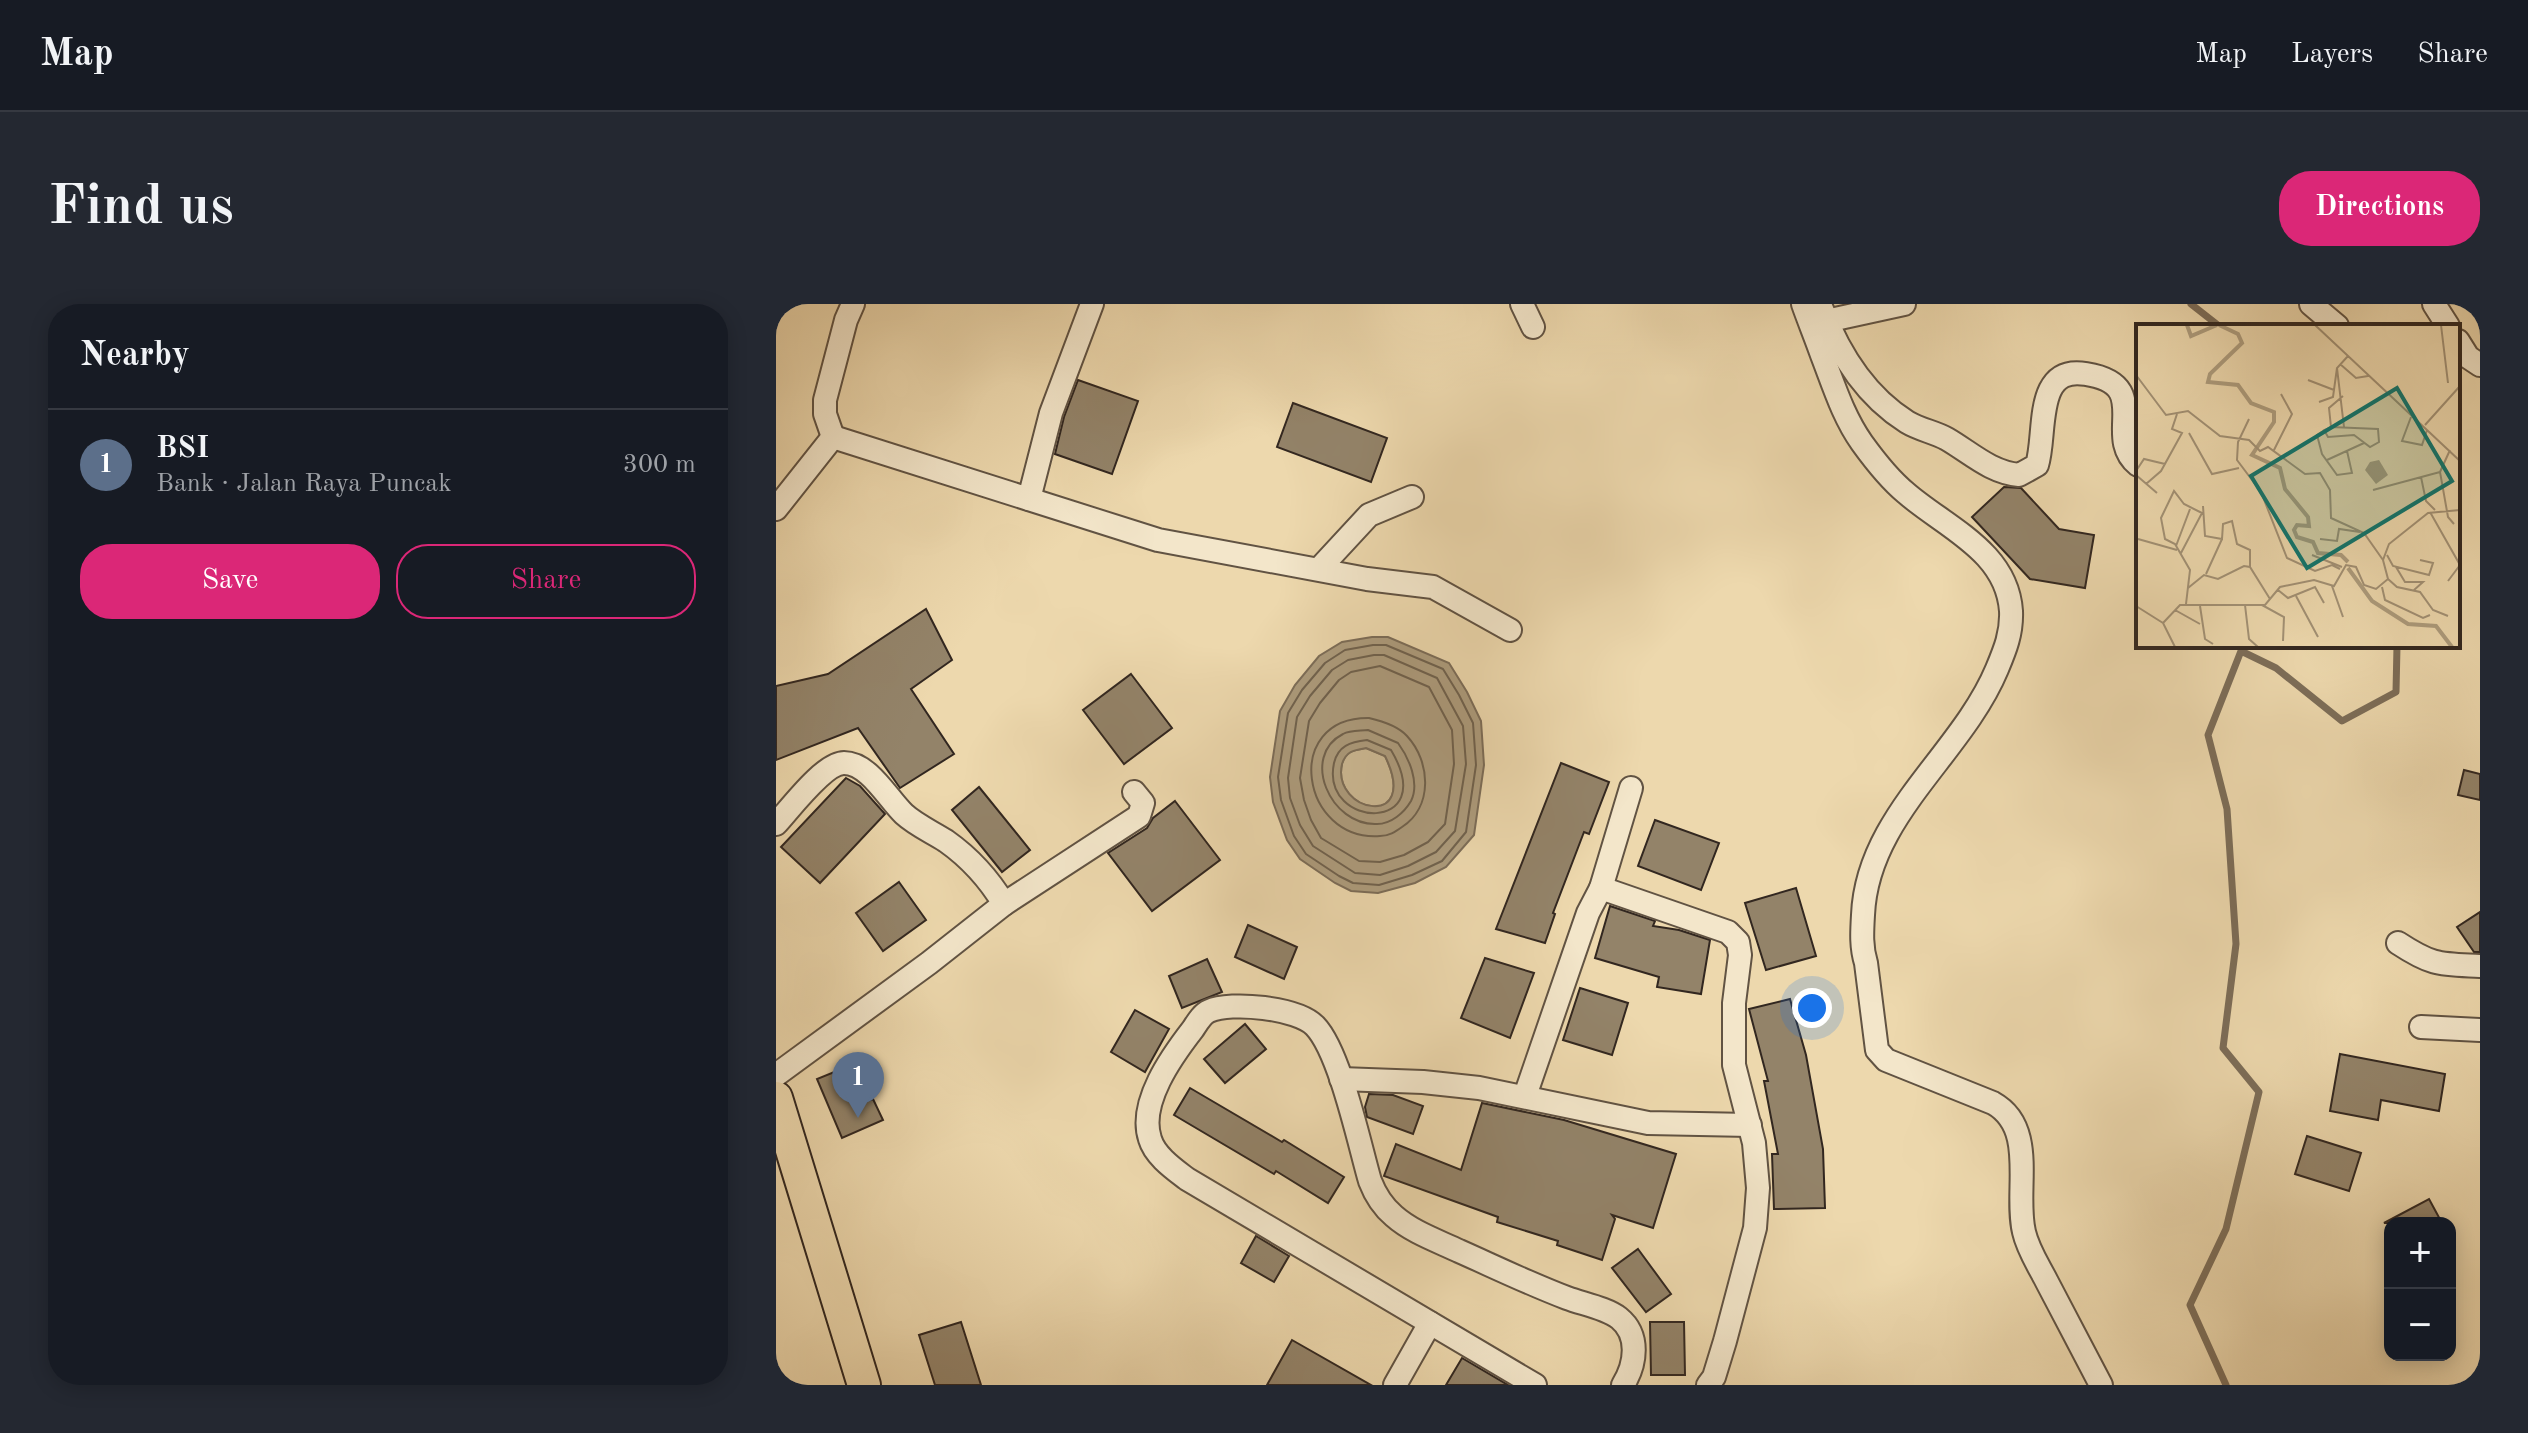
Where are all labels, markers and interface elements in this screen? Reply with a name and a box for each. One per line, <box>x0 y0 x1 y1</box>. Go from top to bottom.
text: Map <box>40 36 114 74</box>
text: Map <box>2195 41 2247 69</box>
text: Layers <box>2291 41 2373 69</box>
text: Share <box>2417 41 2488 69</box>
button: Directions <box>2279 171 2480 246</box>
text: Find us <box>48 180 234 236</box>
inset map <box>2136 324 2460 648</box>
text: Nearby <box>80 339 190 373</box>
text: BSI <box>156 434 209 464</box>
text: 1 <box>98 452 114 478</box>
text: 300 m <box>623 452 696 478</box>
text: Bank · Jalan Raya Puncak <box>156 471 452 497</box>
button: Save <box>80 544 380 619</box>
button: Share <box>396 544 696 619</box>
your location <box>1792 988 1832 1028</box>
pin: 1 <box>832 1052 884 1118</box>
map controls <box>2384 1217 2456 1361</box>
button: + <box>2384 1217 2456 1289</box>
button: − <box>2384 1289 2456 1361</box>

